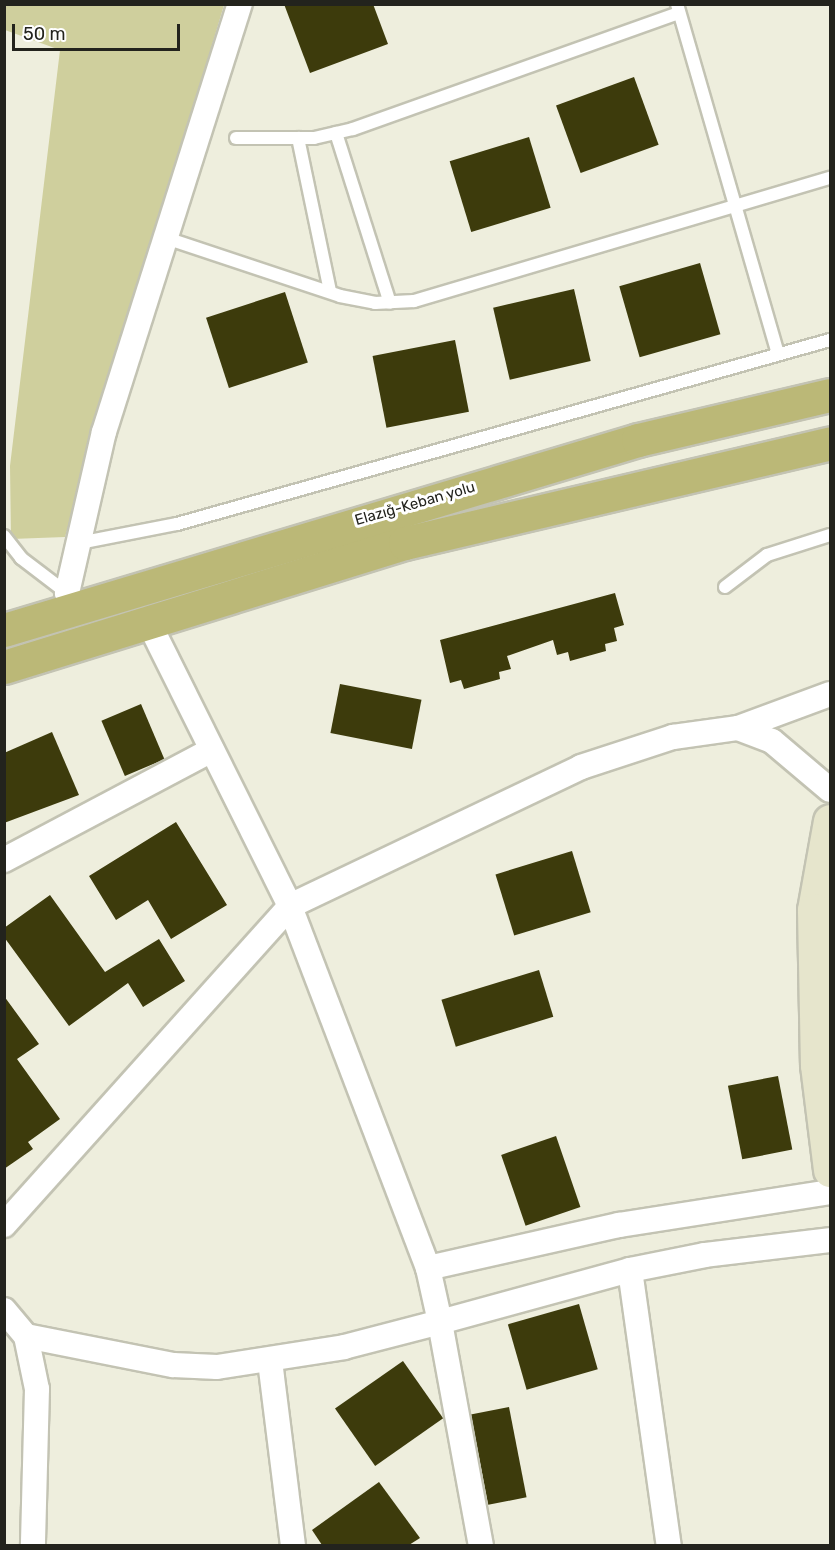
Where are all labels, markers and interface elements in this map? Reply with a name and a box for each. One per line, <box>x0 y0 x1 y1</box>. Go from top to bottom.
scale bar <box>15 12 183 50</box>
text: 50 m <box>23 23 66 45</box>
street label: Elazığ-Keban yolu <box>353 478 477 530</box>

